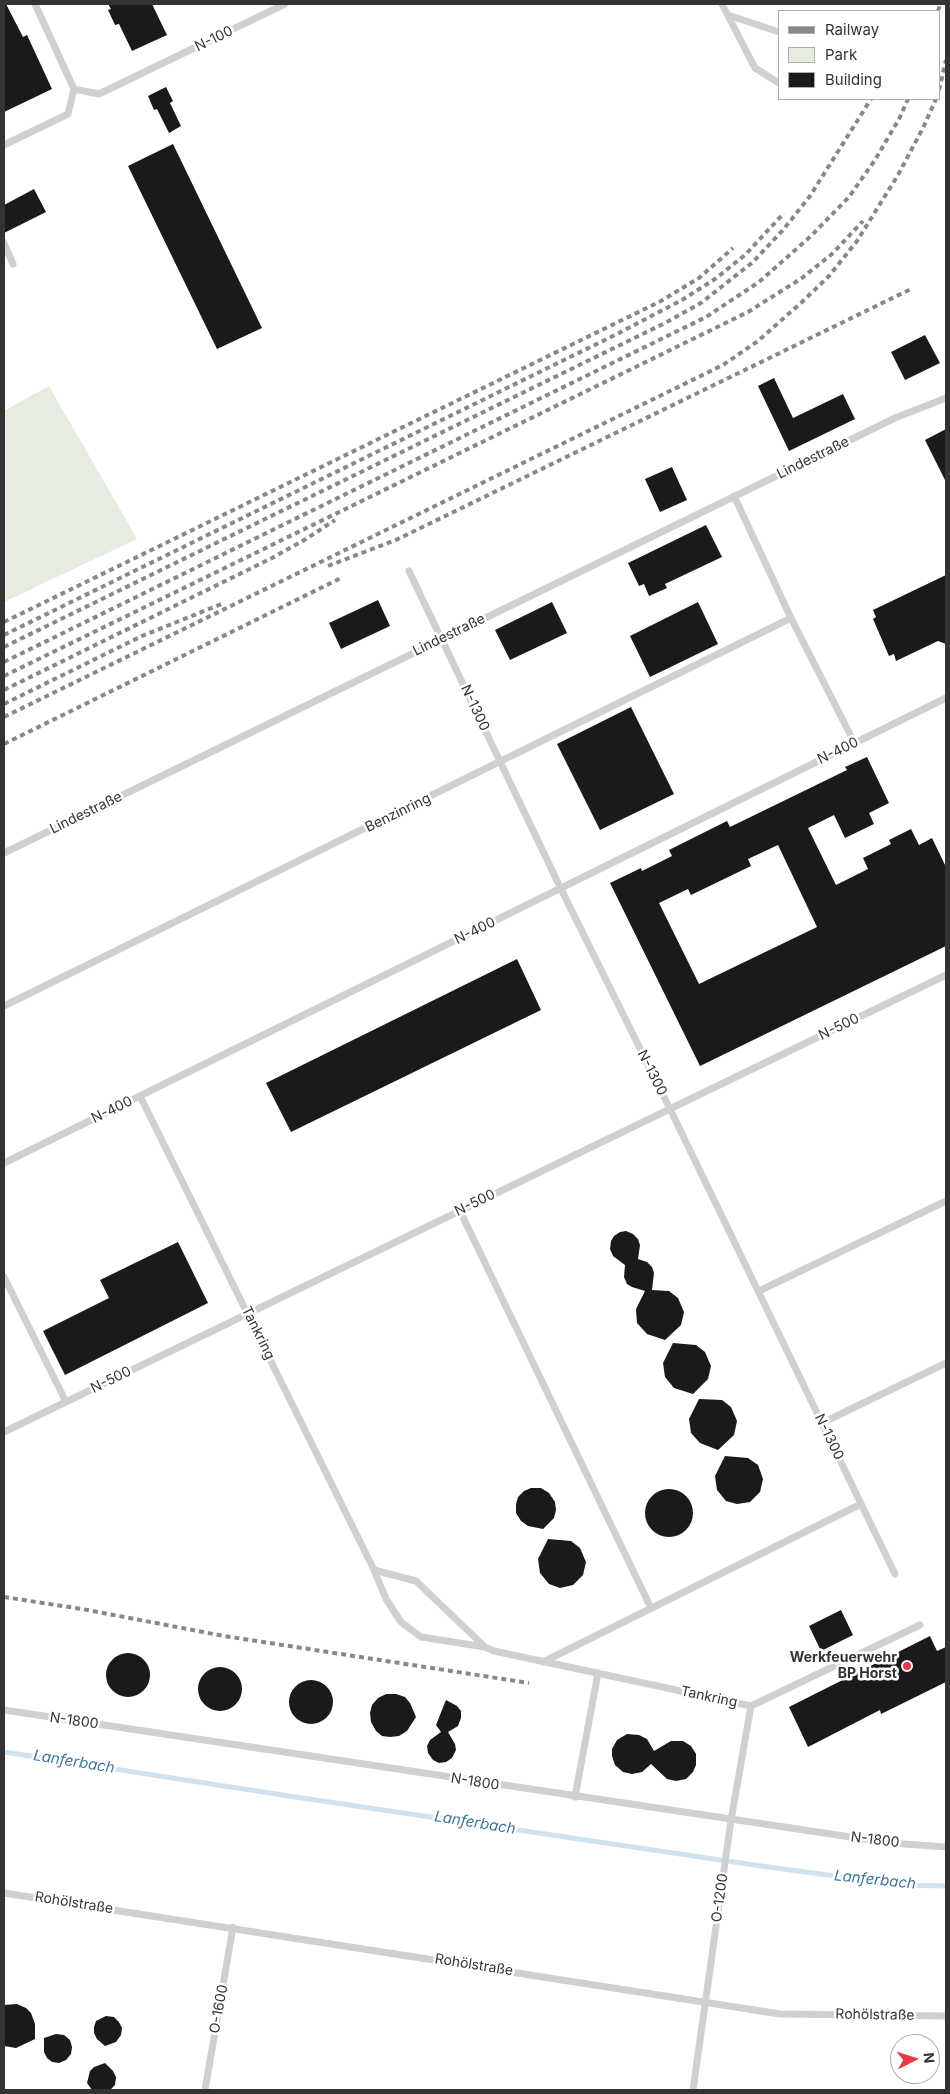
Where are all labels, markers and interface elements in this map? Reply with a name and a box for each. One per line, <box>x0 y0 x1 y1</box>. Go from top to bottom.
legend <box>778 10 940 100</box>
text: Railway <box>825 20 879 39</box>
street label: N-100 <box>192 23 236 55</box>
text: Park <box>825 45 857 64</box>
text: Building <box>825 70 882 89</box>
street label: Lindestraße <box>774 433 852 483</box>
street label: Lindestraße <box>410 610 488 660</box>
street label: N-1300 <box>457 682 493 734</box>
street label: N-400 <box>815 734 861 768</box>
street label: Lindestraße <box>47 788 125 838</box>
street label: Benzinring <box>363 790 433 836</box>
street label: N-400 <box>452 914 498 948</box>
street label: N-500 <box>816 1010 862 1044</box>
street label: N-1300 <box>633 1047 671 1099</box>
street label: N-400 <box>89 1093 135 1127</box>
street label: N-500 <box>452 1186 498 1220</box>
street label: Tankring <box>238 1303 278 1363</box>
street label: N-500 <box>88 1363 134 1397</box>
street label: N-1300 <box>811 1411 847 1463</box>
place label: Werkfeuerwehr BP Horst <box>790 1650 897 1682</box>
marker: Werkfeuerwehr BP Horst <box>901 1660 913 1672</box>
street label: Tankring <box>679 1683 739 1711</box>
street label: N-1800 <box>49 1709 99 1733</box>
water label: Lanferbach <box>32 1747 116 1777</box>
street label: N-1800 <box>449 1770 501 1794</box>
water label: Lanferbach <box>433 1808 517 1838</box>
street label: N-1800 <box>850 1829 900 1851</box>
water label: Lanferbach <box>833 1867 917 1893</box>
street label: O-1200 <box>708 1873 732 1923</box>
street label: Rohölstraße <box>34 1889 114 1917</box>
street label: Rohölstraße <box>434 1951 514 1979</box>
street label: O-1600 <box>206 1983 232 2035</box>
street label: Rohölstraße <box>835 2006 915 2024</box>
north arrow <box>890 2034 940 2084</box>
text: N <box>921 2052 938 2064</box>

